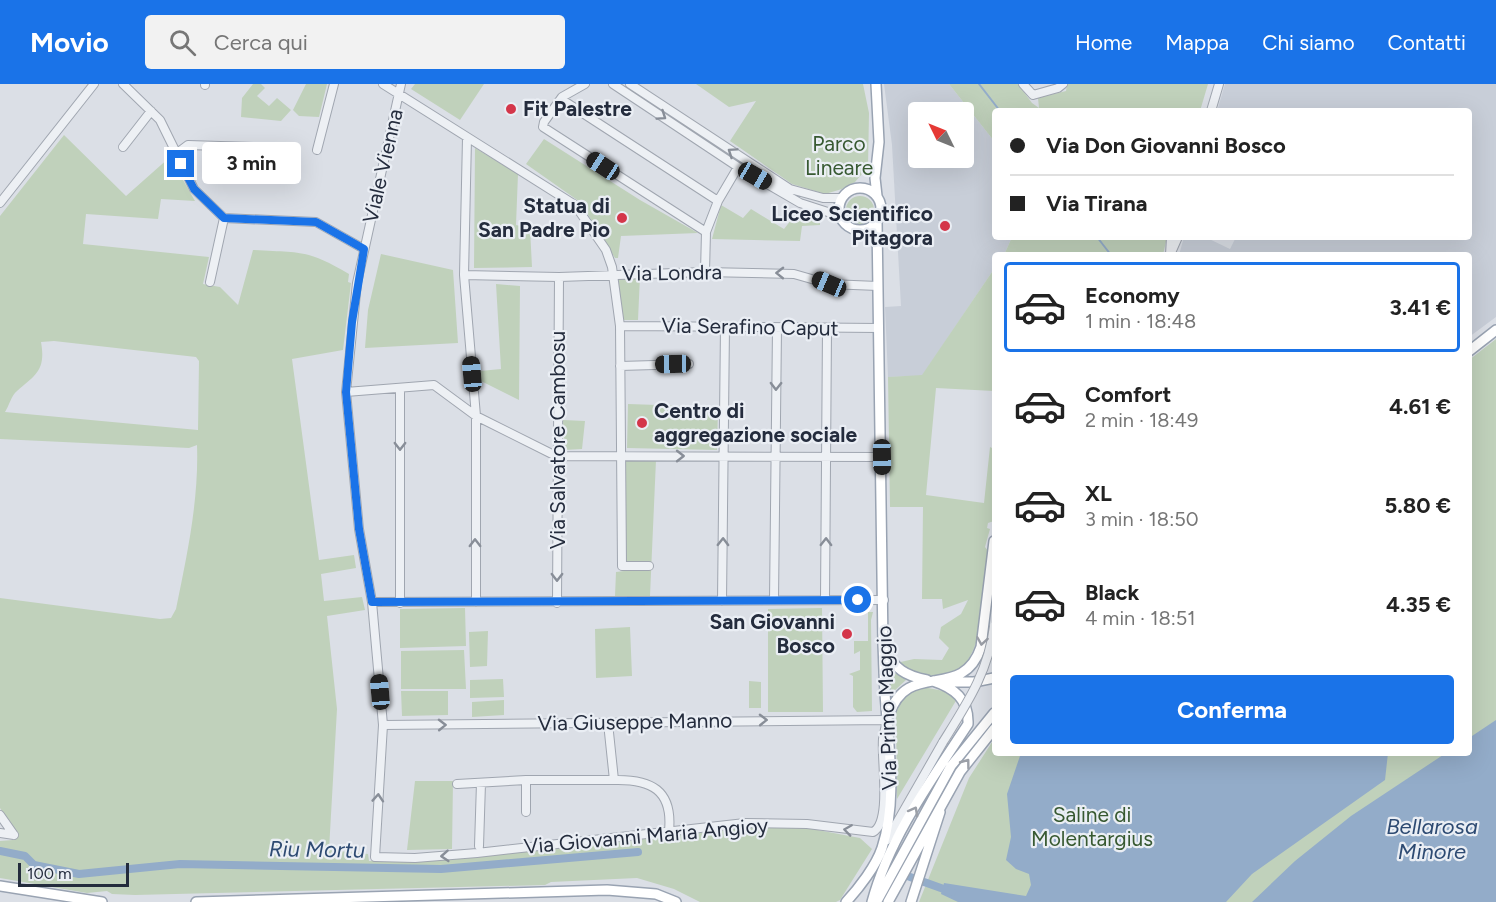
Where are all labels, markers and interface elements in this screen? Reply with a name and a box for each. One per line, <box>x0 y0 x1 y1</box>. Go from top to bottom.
search box <box>145 15 565 69</box>
text: Movio <box>30 25 109 59</box>
icon: search <box>166 26 199 59</box>
text: Cerca qui <box>214 29 308 56</box>
text: Home <box>1075 30 1132 55</box>
text: Mappa <box>1165 30 1229 55</box>
text: Chi siamo <box>1262 30 1355 55</box>
text: Contatti <box>1388 30 1466 55</box>
place label: Fit Palestre <box>523 96 632 121</box>
marker: Fit Palestre <box>504 102 518 116</box>
north arrow <box>908 102 974 168</box>
map controls <box>908 102 974 168</box>
street label: Viale Vienna <box>357 106 408 225</box>
one-way arrow <box>655 109 666 120</box>
park label: Parco Lineare <box>805 131 873 180</box>
text: Via Don Giovanni Bosco <box>1046 132 1286 159</box>
callout: 3 min <box>202 143 301 185</box>
one-way arrow <box>728 148 739 159</box>
car <box>583 149 623 183</box>
route end <box>167 150 194 177</box>
text: 3 min <box>227 151 276 175</box>
car <box>735 159 775 193</box>
text: Via Tirana <box>1046 190 1148 217</box>
place label: Statua di San Padre Pio <box>478 193 610 242</box>
place label: Liceo Scientifico Pitagora <box>771 201 933 250</box>
marker: Statua di San Padre Pio <box>615 211 629 225</box>
marker: Liceo Scientifico Pitagora <box>938 219 952 233</box>
street label: Via Londra <box>622 259 722 286</box>
one-way arrow <box>775 267 784 280</box>
car <box>809 269 849 299</box>
icon: car <box>1013 280 1067 334</box>
text: Economy <box>1085 282 1180 309</box>
text: 3.41 € <box>1390 294 1451 321</box>
text: 1 min · 18:48 <box>1085 309 1196 333</box>
street label: Via Serafino Caput <box>661 312 839 341</box>
street label: Via Salvatore Cambosu <box>545 331 570 549</box>
car <box>461 355 483 393</box>
car <box>655 355 691 373</box>
icon: car <box>1013 379 1067 433</box>
text: Comfort <box>1085 381 1171 408</box>
one-way arrow <box>770 382 783 391</box>
text: 4.61 € <box>1389 393 1451 420</box>
place label: Centro di aggregazione sociale <box>654 398 857 447</box>
text: 2 min · 18:49 <box>1085 408 1198 432</box>
marker: Centro di aggregazione sociale <box>635 416 649 430</box>
car <box>873 439 891 475</box>
one-way arrow <box>394 442 406 451</box>
one-way arrow <box>675 450 684 462</box>
icon: car <box>1013 478 1067 532</box>
text: XL <box>1085 480 1112 507</box>
text: 5.80 € <box>1385 492 1451 519</box>
text: 3 min · 18:50 <box>1085 507 1199 531</box>
one-way arrow <box>820 537 832 546</box>
one-way arrow <box>716 538 729 547</box>
one-way arrow <box>469 539 482 548</box>
one-way arrow <box>551 573 563 582</box>
icon: car <box>1013 577 1067 631</box>
text: Black <box>1085 579 1139 606</box>
route start <box>844 586 871 613</box>
text: 4.35 € <box>1386 591 1451 618</box>
text: 4 min · 18:51 <box>1085 606 1196 630</box>
place label: San Giovanni Bosco <box>709 609 835 658</box>
street label: Via Primo Maggio <box>871 625 902 791</box>
marker: San Giovanni Bosco <box>840 627 854 641</box>
one-way arrow <box>976 636 988 645</box>
car <box>369 673 391 711</box>
button: Conferma <box>1010 675 1454 744</box>
street label: Via Giuseppe Manno <box>537 707 733 736</box>
one-way arrow <box>758 714 767 727</box>
one-way arrow <box>437 719 446 731</box>
one-way arrow <box>959 759 970 770</box>
one-way arrow <box>372 794 385 803</box>
park label: Saline di Molentargius <box>1031 802 1153 851</box>
one-way arrow <box>907 807 918 817</box>
street label: Via Giovanni Maria Angioy <box>523 812 769 859</box>
water label: Bellarosa Minore <box>1386 813 1478 865</box>
one-way arrow <box>843 824 852 836</box>
water label: Riu Mortu <box>269 835 365 864</box>
one-way arrow <box>440 849 449 862</box>
scale bar <box>18 860 129 888</box>
text: 100 m <box>27 864 72 883</box>

